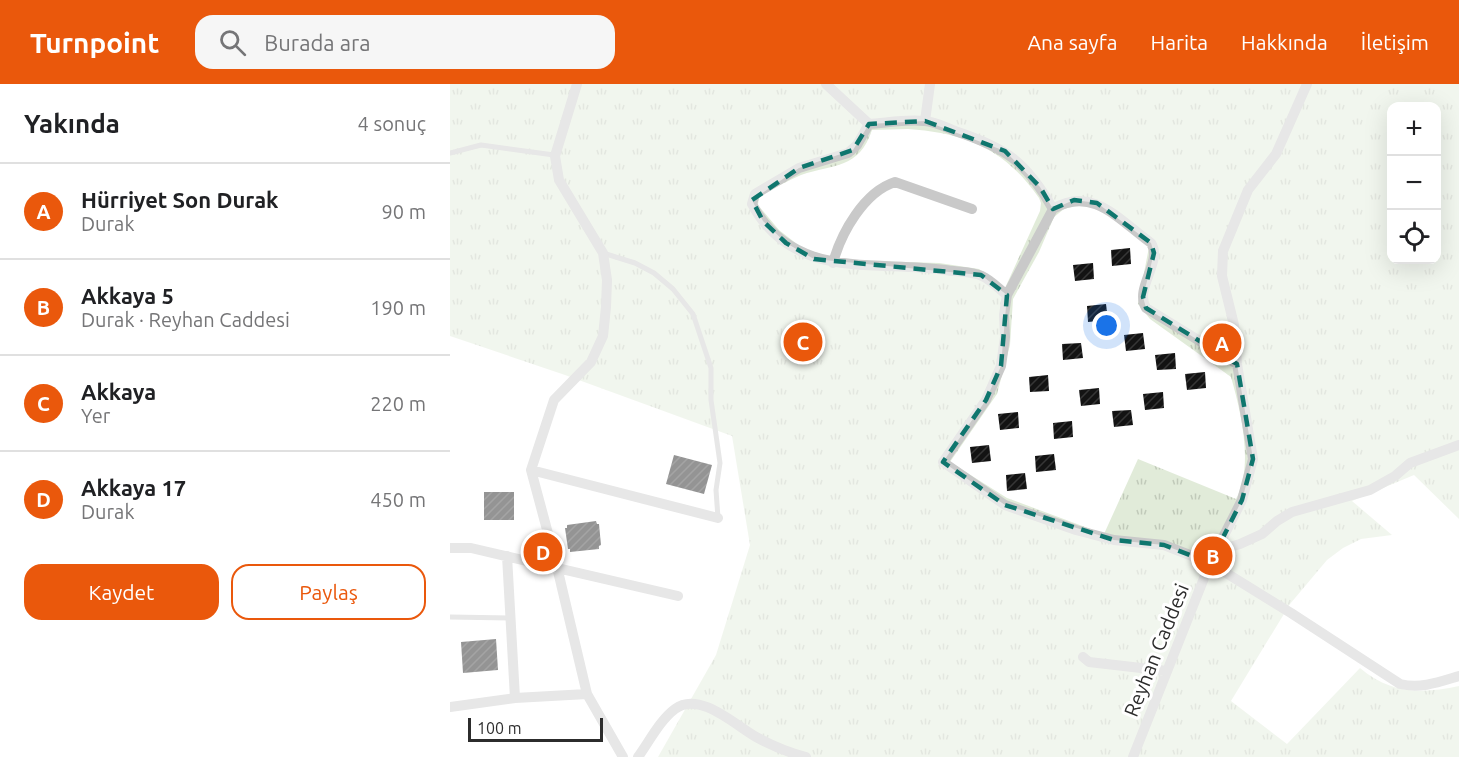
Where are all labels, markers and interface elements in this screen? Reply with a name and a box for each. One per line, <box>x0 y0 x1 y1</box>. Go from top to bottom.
search box <box>195 15 615 69</box>
icon: search <box>216 26 249 59</box>
text: Turnpoint <box>30 27 159 58</box>
text: Burada ara <box>264 30 371 55</box>
text: Ana sayfa <box>1027 30 1118 54</box>
text: Harita <box>1151 30 1208 54</box>
text: Hakkında <box>1241 30 1328 54</box>
text: İletişim <box>1361 30 1429 54</box>
map controls <box>1387 102 1441 264</box>
button: + <box>1387 102 1441 156</box>
text: Yakında <box>24 109 120 138</box>
text: 4 sonuç <box>358 112 426 135</box>
button: − <box>1387 156 1441 210</box>
text: Hürriyet Son Durak <box>81 187 278 212</box>
text: A <box>36 200 51 223</box>
text: 90 m <box>382 200 426 223</box>
button: locate <box>1387 210 1441 264</box>
text: Durak <box>81 212 134 235</box>
text: Akkaya 5 <box>81 283 174 308</box>
text: B <box>37 296 50 319</box>
text: 190 m <box>370 296 426 319</box>
text: Durak · Reyhan Caddesi <box>81 308 290 331</box>
your location <box>1092 311 1121 340</box>
pin: C <box>784 320 822 364</box>
pin: A <box>1202 320 1242 366</box>
text: Akkaya <box>81 379 156 404</box>
text: C <box>37 392 50 415</box>
text: 220 m <box>370 392 426 415</box>
text: Yer <box>81 404 110 427</box>
text: Akkaya 17 <box>81 475 186 500</box>
text: D <box>36 488 51 511</box>
text: 450 m <box>370 488 426 511</box>
text: Durak <box>81 500 134 523</box>
pin: D <box>524 530 562 574</box>
pin: B <box>1194 534 1233 578</box>
button: Kaydet <box>24 564 219 620</box>
button: Paylaş <box>231 564 426 620</box>
street label: Reyhan Caddesi <box>1119 580 1193 720</box>
scale bar <box>468 715 603 742</box>
text: 100 m <box>477 719 522 737</box>

